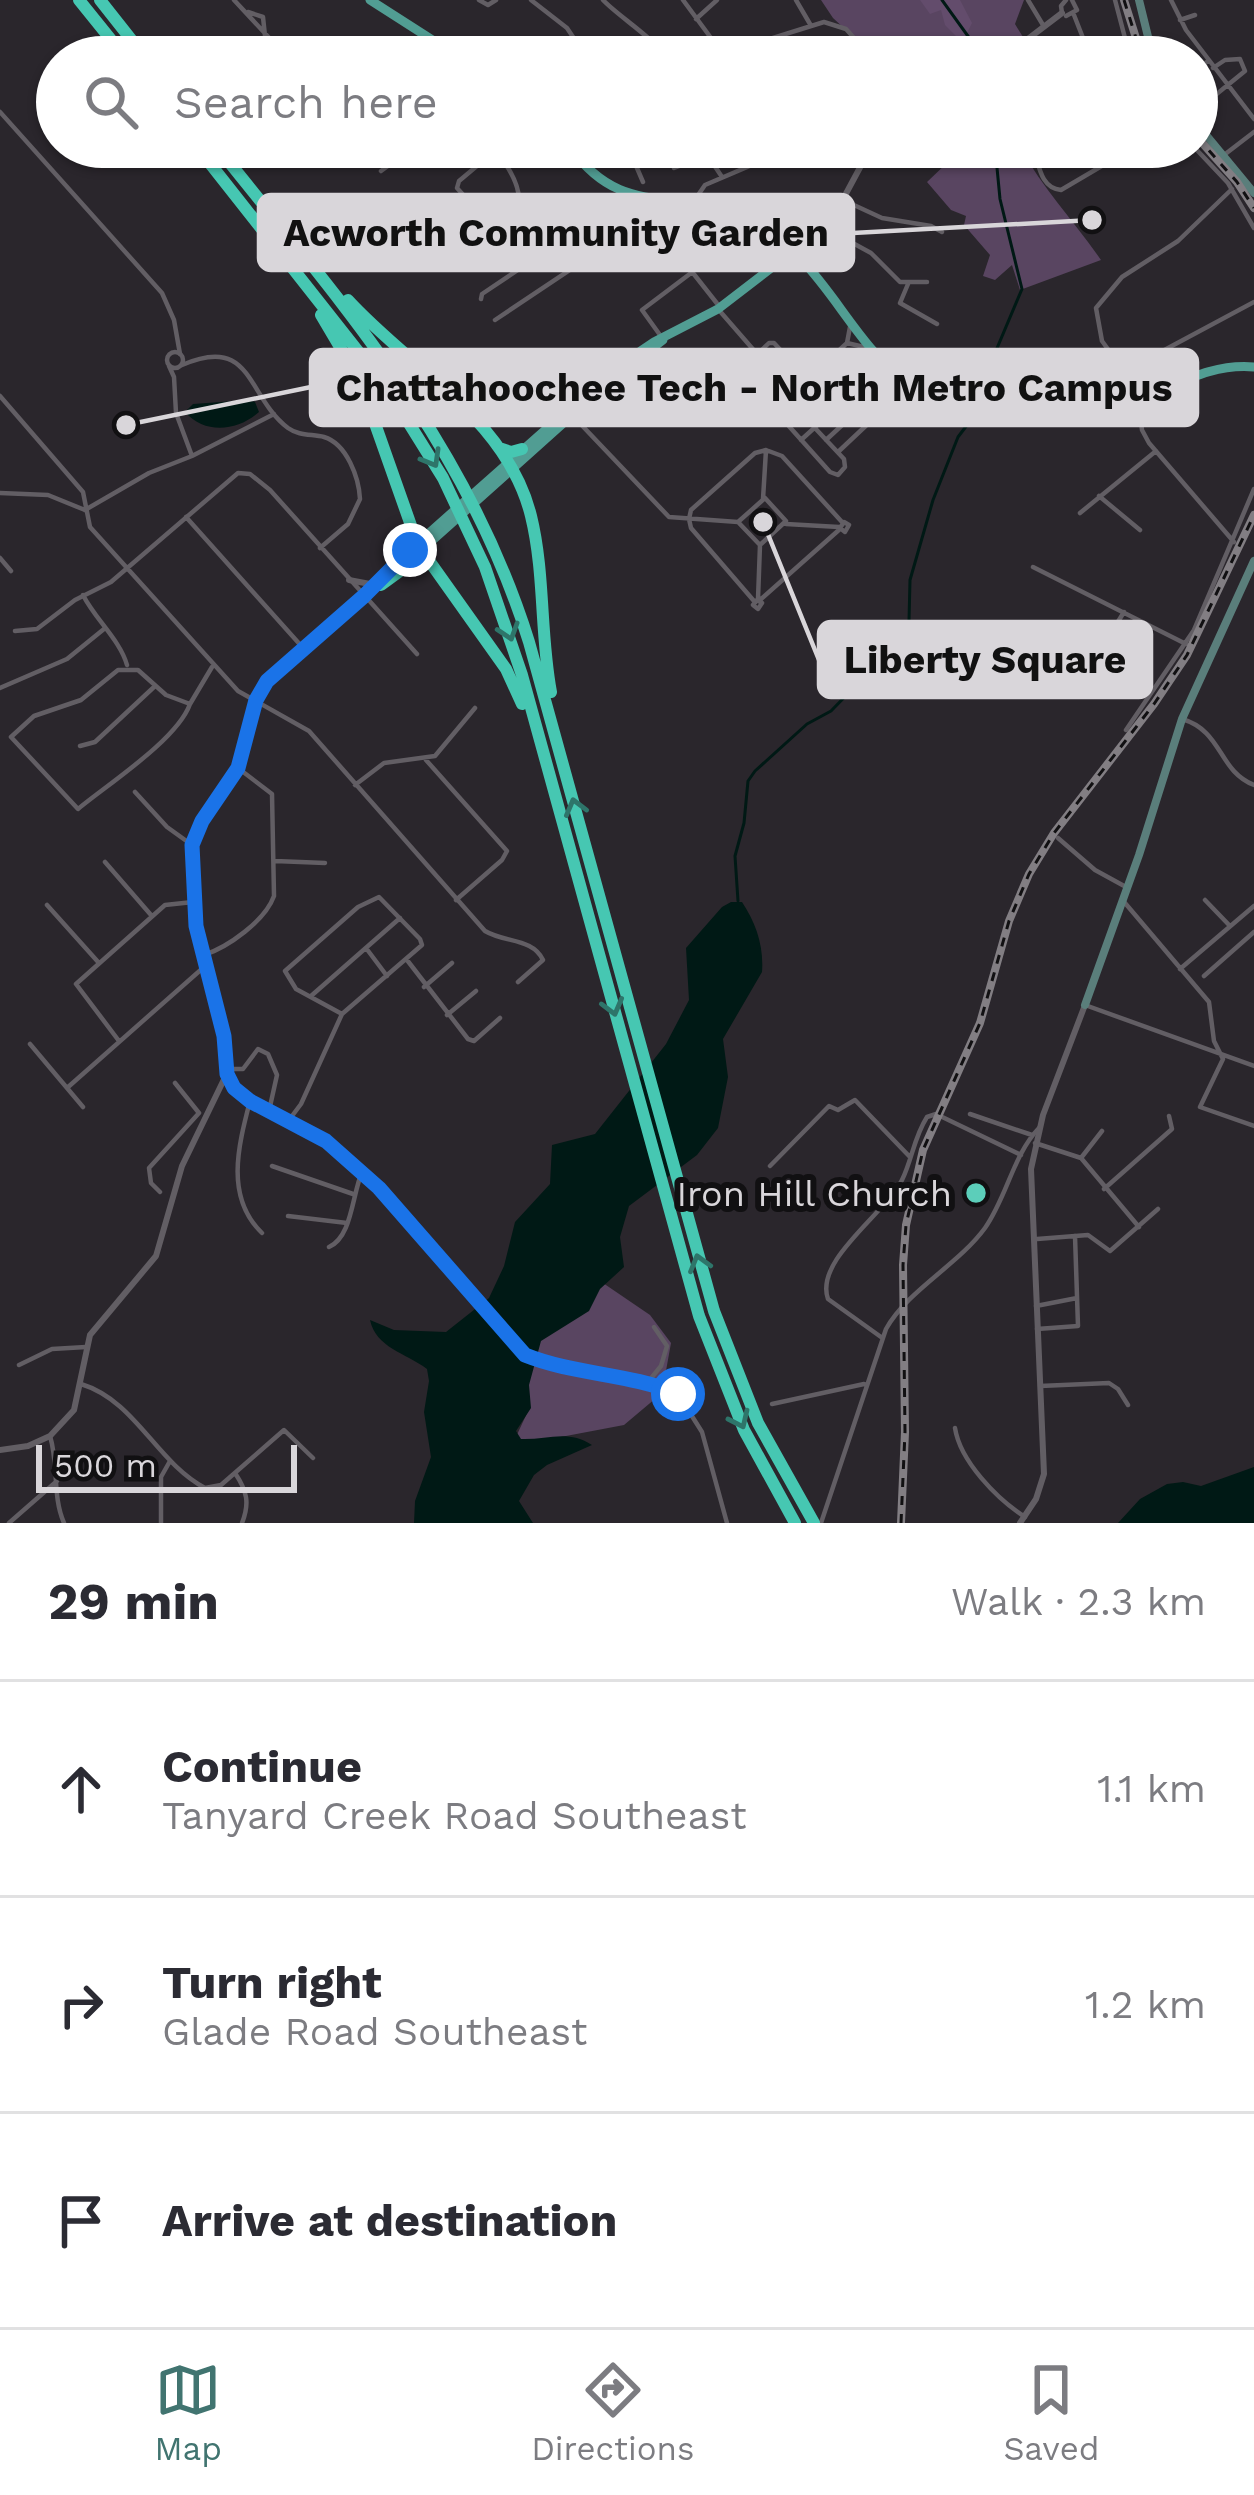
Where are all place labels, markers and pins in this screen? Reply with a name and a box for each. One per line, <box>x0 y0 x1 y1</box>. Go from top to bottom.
callout: Acworth Community Garden <box>259 195 853 270</box>
callout: Chattahoochee Tech - North Metro Campus <box>311 350 1197 425</box>
callout: Liberty Square <box>819 622 1151 697</box>
place label: Iron Hill Church <box>676 1173 952 1215</box>
marker: Iron Hill Church <box>963 1180 989 1206</box>

